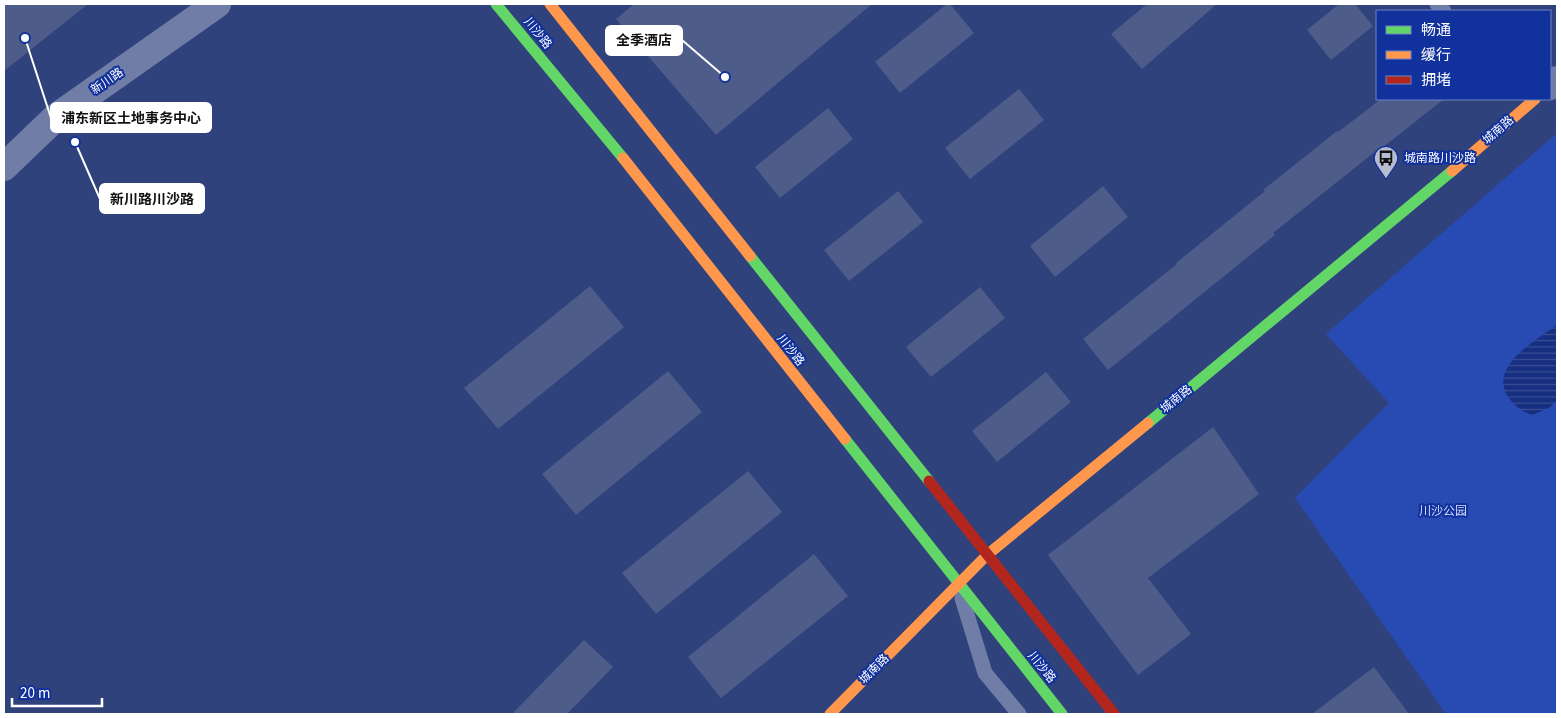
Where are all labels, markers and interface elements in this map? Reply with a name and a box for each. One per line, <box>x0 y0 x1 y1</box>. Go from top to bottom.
legend <box>1376 10 1551 100</box>
street label: 川沙路 <box>520 14 556 53</box>
text: 畅通 <box>1421 20 1451 41</box>
callout: 全季酒店 <box>606 26 682 55</box>
text: 全季酒店 <box>616 31 672 51</box>
text: 缓行 <box>1421 45 1451 66</box>
street label: 新川路 <box>88 64 127 99</box>
text: 拥堵 <box>1421 70 1451 91</box>
callout: 浦东新区土地事务中心 <box>51 103 211 132</box>
text: 浦东新区土地事务中心 <box>61 109 201 129</box>
street label: 城南路 <box>1479 112 1517 149</box>
bus stop icon: 城南路川沙路 <box>1373 145 1399 179</box>
place label: 城南路川沙路 <box>1404 150 1476 167</box>
callout: 新川路川沙路 <box>100 184 204 213</box>
text: 新川路川沙路 <box>110 190 194 210</box>
street label: 川沙路 <box>773 331 808 370</box>
street label: 城南路 <box>1157 381 1196 417</box>
park label: 川沙公园 <box>1419 503 1467 520</box>
street label: 川沙路 <box>1024 648 1060 687</box>
street label: 城南路 <box>856 651 893 688</box>
scale bar <box>12 676 102 708</box>
text: 20 m <box>20 683 50 704</box>

